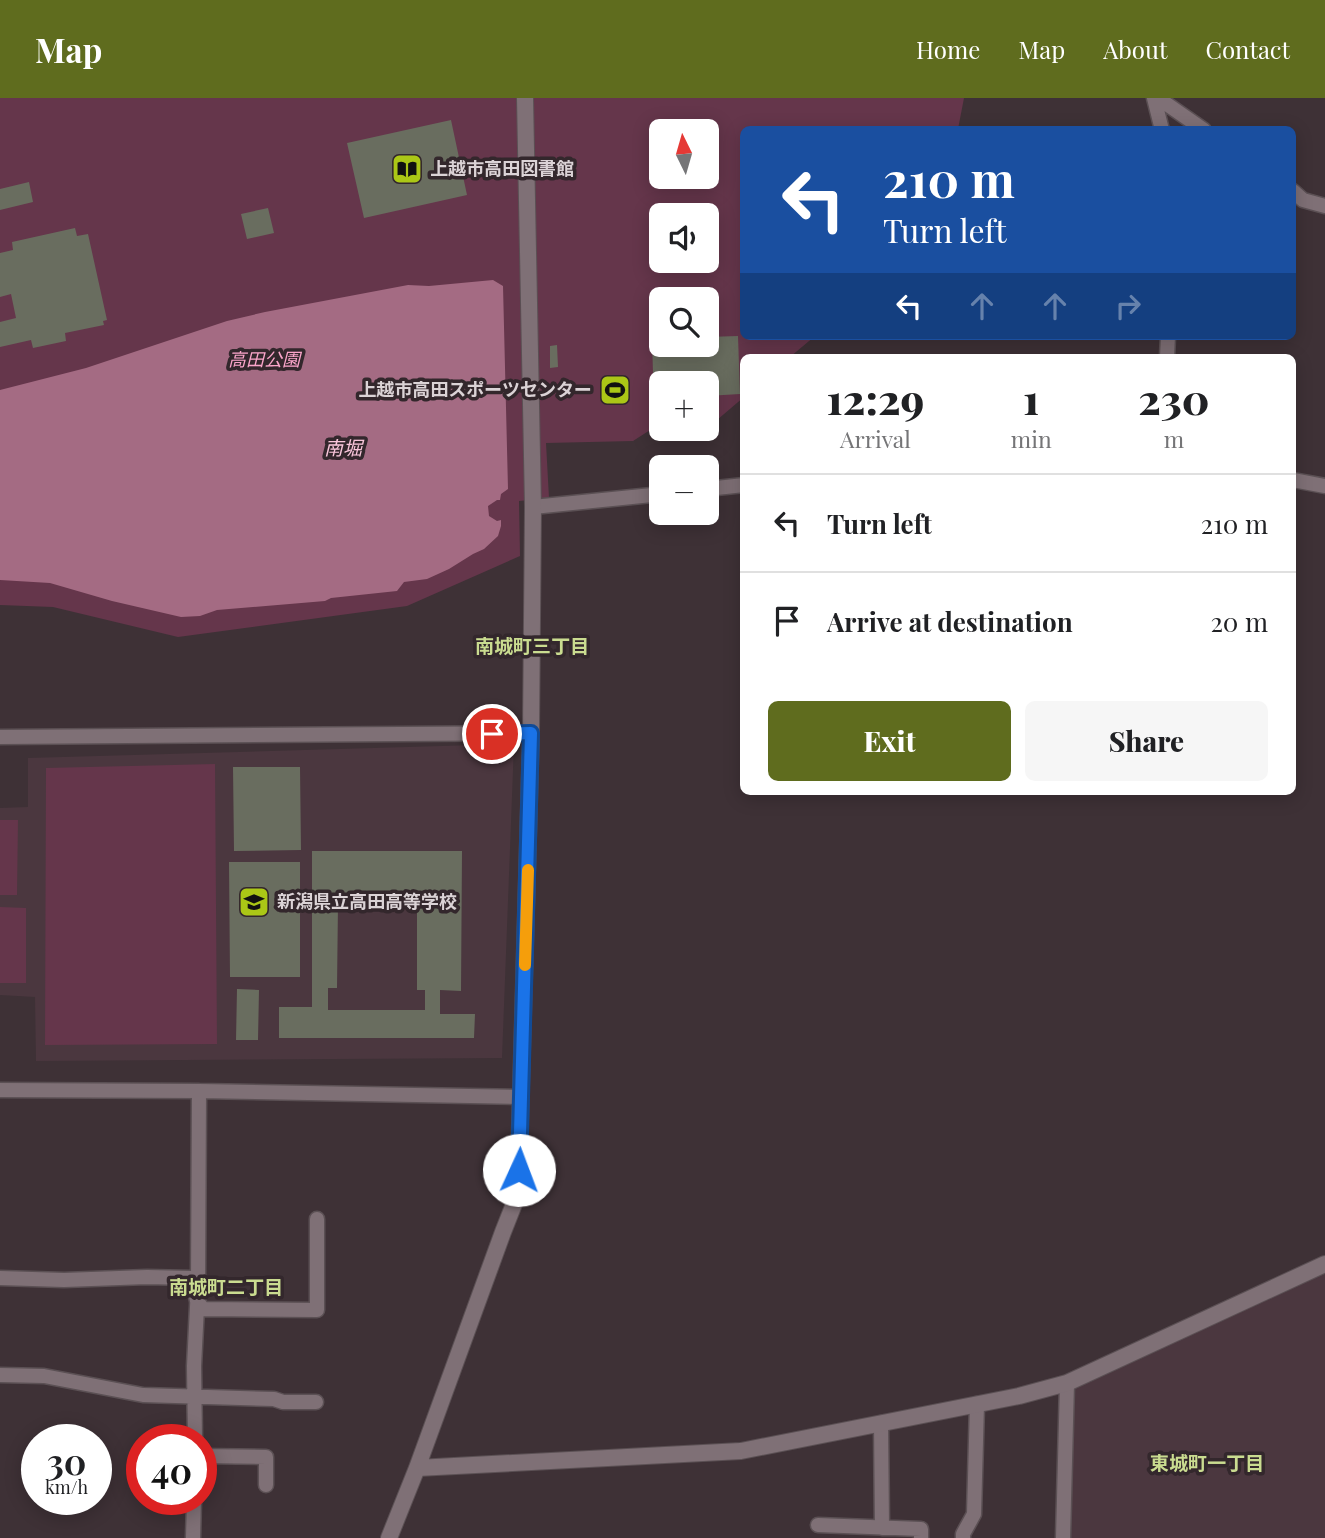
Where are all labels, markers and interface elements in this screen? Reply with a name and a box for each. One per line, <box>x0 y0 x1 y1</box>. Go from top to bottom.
text: Map <box>35 27 102 71</box>
text: Home <box>916 33 980 65</box>
text: Map <box>1018 33 1065 65</box>
text: About <box>1103 33 1167 65</box>
text: Contact <box>1205 33 1290 65</box>
north arrow <box>649 119 719 189</box>
map controls <box>649 119 719 525</box>
text: 210 m <box>883 145 1015 210</box>
library icon: 上越市高田図書館 <box>390 152 424 186</box>
icon: left <box>768 154 859 245</box>
place label: 上越市高田図書館 <box>430 156 574 180</box>
button: sound <box>649 203 719 273</box>
text: Turn left <box>883 208 1007 251</box>
button: search <box>649 287 719 357</box>
icon: left <box>890 287 928 325</box>
icon: ahead <box>963 287 1001 325</box>
icon: ahead <box>1036 287 1074 325</box>
icon: right <box>1109 287 1147 325</box>
park label: 高田公園 <box>228 347 303 371</box>
text: 12:29 <box>826 370 924 426</box>
text: 1 <box>1023 370 1039 426</box>
text: 230 <box>1138 370 1210 426</box>
button: + <box>649 371 719 441</box>
sports icon: 上越市高田スポーツセンター <box>598 373 632 407</box>
place label: 上越市高田スポーツセンター <box>358 377 592 401</box>
text: Arrival <box>840 423 911 454</box>
text: min <box>1011 423 1052 454</box>
text: m <box>1164 423 1184 454</box>
water label: 南堀 <box>324 434 365 460</box>
button: − <box>649 455 719 525</box>
icon: left <box>768 504 806 542</box>
text: Turn left <box>827 506 932 541</box>
text: 210 m <box>1201 506 1268 541</box>
icon: arrive <box>768 602 806 640</box>
text: Arrive at destination <box>827 604 1073 639</box>
text: 20 m <box>1210 604 1268 639</box>
district label: 南城町三丁目 <box>475 632 589 658</box>
button: Exit <box>768 701 1011 781</box>
button: Share <box>1025 701 1268 781</box>
pin <box>462 704 522 764</box>
icon: arrive <box>473 715 511 753</box>
school or university icon: 新潟県立高田高等学校 <box>237 885 271 919</box>
place label: 新潟県立高田高等学校 <box>277 889 457 913</box>
position arrow <box>482 1133 556 1207</box>
district label: 南城町二丁目 <box>169 1273 283 1299</box>
speed limit sign: 40 <box>126 1424 217 1515</box>
text: 30 <box>47 1437 86 1484</box>
district label: 東城町一丁目 <box>1150 1449 1264 1475</box>
text: km/h <box>45 1475 88 1499</box>

